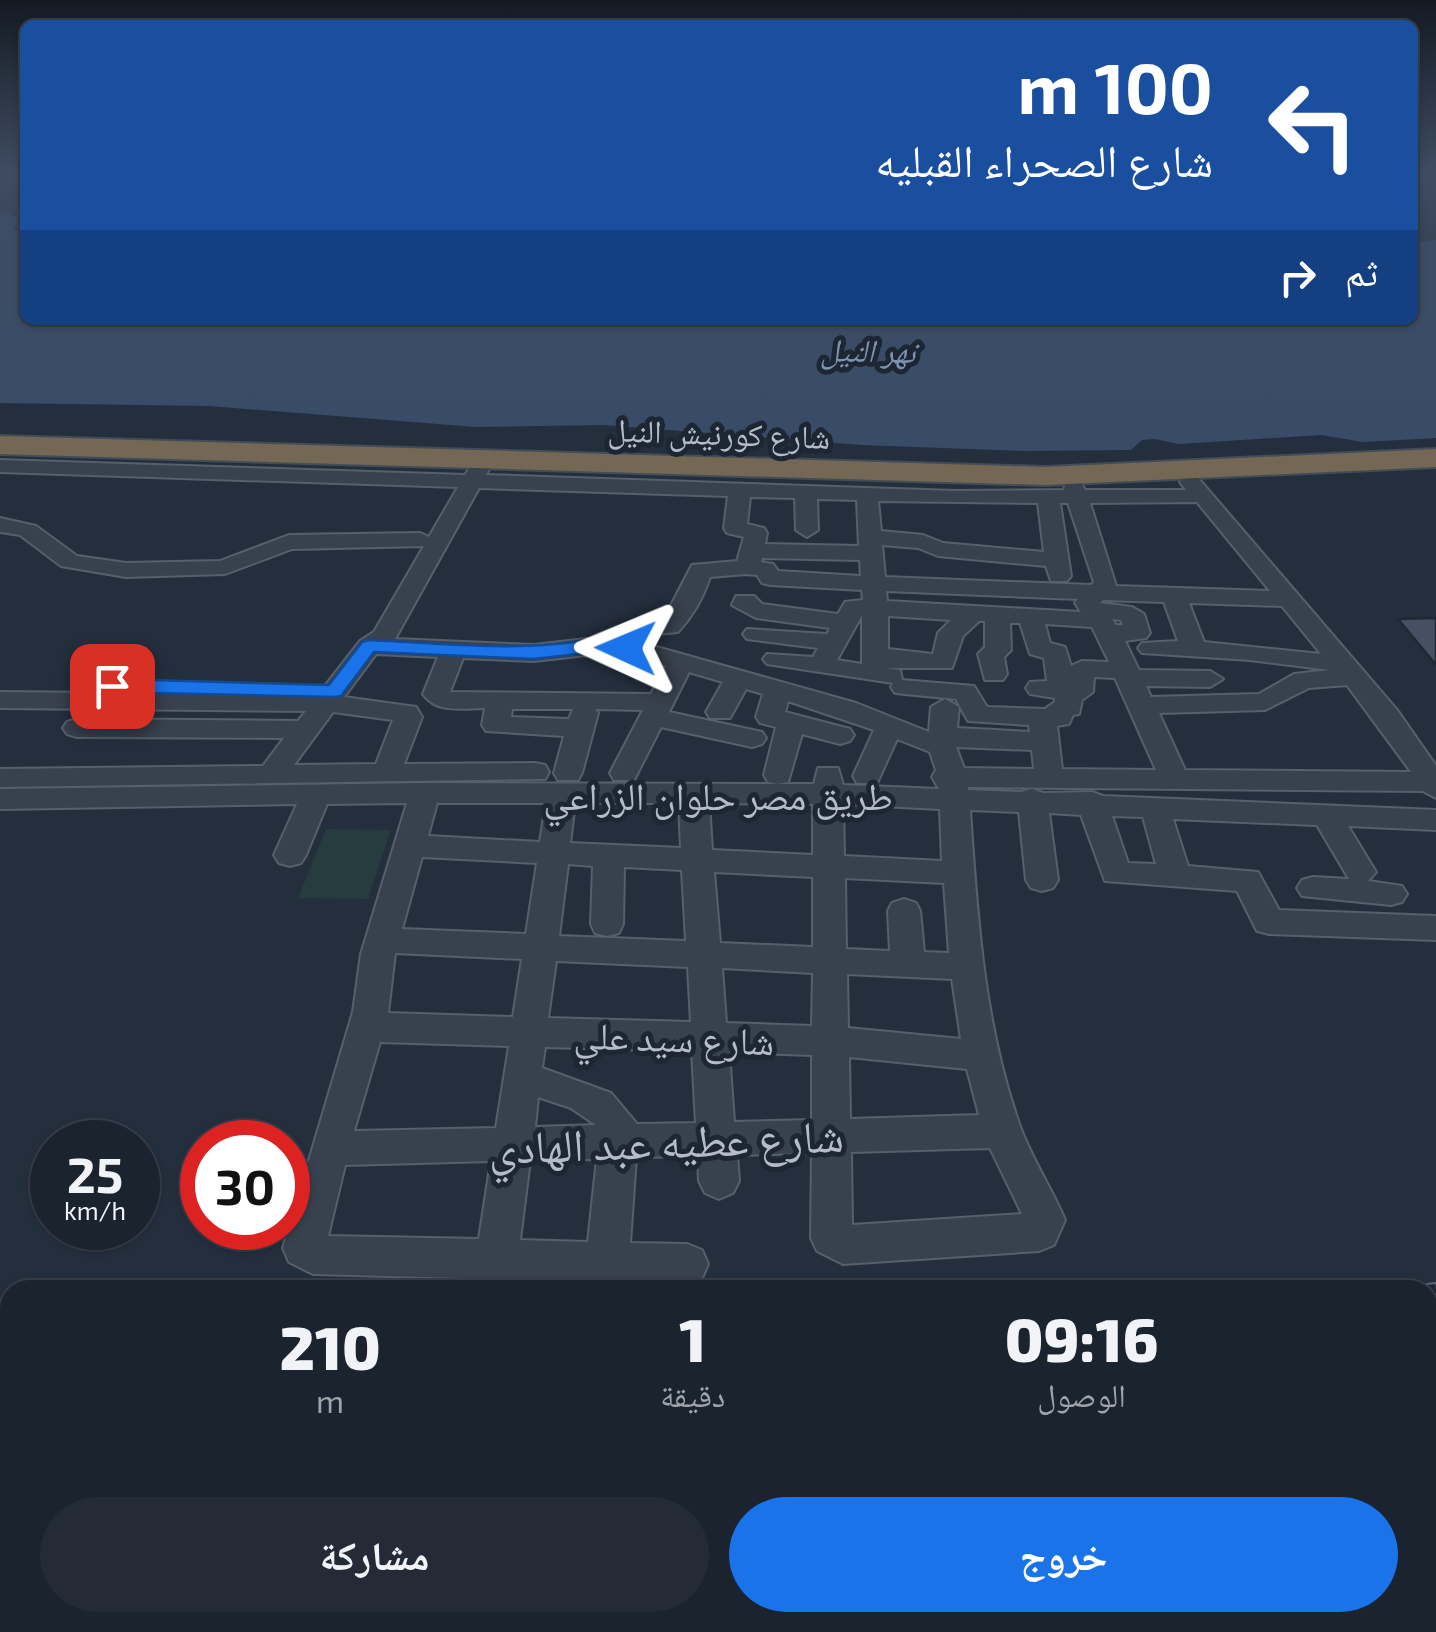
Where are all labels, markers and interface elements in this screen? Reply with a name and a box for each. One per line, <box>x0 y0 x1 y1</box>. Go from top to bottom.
text: 100 m <box>1018 44 1213 128</box>
icon: left <box>1248 60 1378 190</box>
text: شارع الصحراء القبليه <box>875 132 1213 186</box>
text: ثم <box>1345 248 1378 294</box>
icon: right <box>1270 250 1325 305</box>
water label: نهر النيل <box>820 329 920 372</box>
street label: شارع كورنيش النيل <box>607 409 831 458</box>
position arrow <box>574 596 678 700</box>
pin <box>70 644 155 729</box>
icon: arrive <box>85 659 140 714</box>
street label: طريق مصر حلوان الزراعي <box>543 772 893 827</box>
street label: شارع سيد علي <box>573 1011 775 1072</box>
street label: شارع عطيه عبد الهادي <box>487 1107 845 1185</box>
speed limit sign: 30 <box>180 1120 310 1250</box>
text: 25 <box>67 1143 123 1203</box>
text: km/h <box>64 1195 126 1225</box>
text: 1 <box>679 1302 706 1374</box>
text: 09:16 <box>1005 1302 1159 1374</box>
text: 210 <box>279 1310 381 1382</box>
text: دقيقة <box>660 1375 725 1413</box>
text: الوصول <box>1037 1375 1126 1413</box>
text: m <box>316 1381 344 1419</box>
button: مشاركة <box>40 1497 709 1612</box>
button: خروج <box>729 1497 1398 1612</box>

